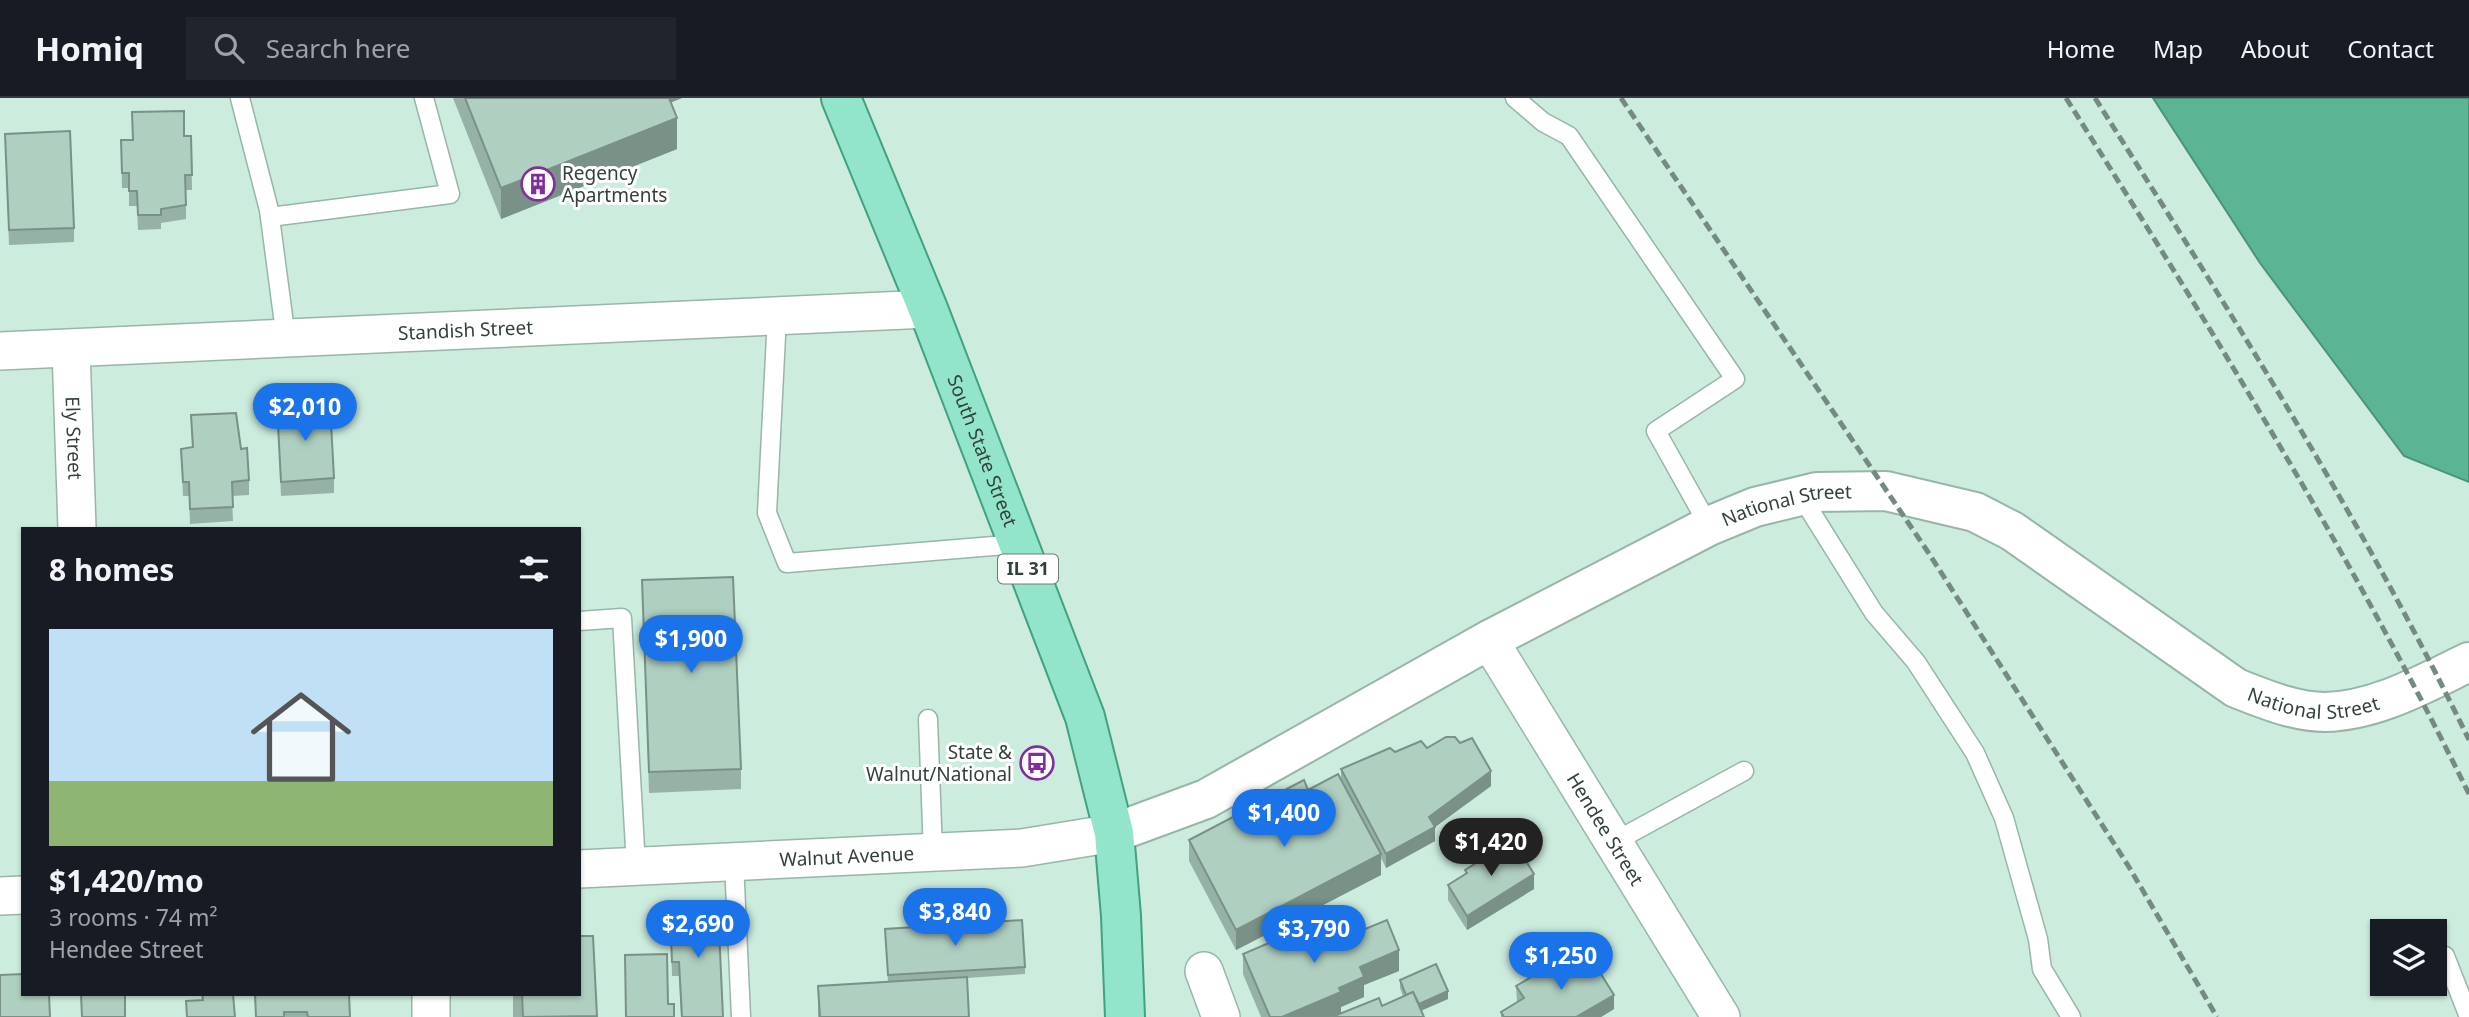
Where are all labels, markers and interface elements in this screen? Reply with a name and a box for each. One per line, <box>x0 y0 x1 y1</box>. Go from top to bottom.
search box <box>186 17 676 80</box>
text: Homiq <box>35 26 144 71</box>
icon: search <box>210 29 248 67</box>
text: Search here <box>266 30 410 66</box>
text: Home <box>2047 32 2115 65</box>
text: Map <box>2153 32 2203 65</box>
text: About <box>2241 32 2309 65</box>
text: Contact <box>2347 32 2434 65</box>
place label: Regency Apartments <box>562 160 667 208</box>
building icon: Regency Apartments <box>519 165 557 203</box>
street label: Standish Street <box>397 314 534 346</box>
street label: South State Street <box>941 371 1024 530</box>
pin: $2,010 <box>248 384 362 443</box>
text: $2,010 <box>269 390 341 422</box>
street label: Ely Street <box>60 396 88 480</box>
street label: National Street <box>1718 478 1852 532</box>
text: 8 homes <box>49 549 174 590</box>
icon: filters <box>515 550 553 588</box>
road number: IL 31 <box>998 555 1058 584</box>
pin: $1,900 <box>634 616 748 675</box>
text: $1,900 <box>655 622 727 654</box>
icon: home <box>238 674 364 800</box>
street label: National Street <box>2244 681 2382 725</box>
place label: State & Walnut/National <box>866 739 1012 787</box>
bus stop icon: State & Walnut/National <box>1018 744 1056 782</box>
street label: Hendee Street <box>1561 768 1650 890</box>
pin: $1,400 <box>1227 790 1341 849</box>
text: $1,400 <box>1248 796 1320 828</box>
pin: $1,420 <box>1434 818 1548 878</box>
text: $1,420 <box>1455 825 1527 857</box>
street label: Walnut Avenue <box>779 840 915 872</box>
text: $1,420/mo <box>49 860 204 901</box>
pin: $3,840 <box>898 888 1012 948</box>
text: $3,840 <box>919 895 991 927</box>
pin: $2,690 <box>641 900 755 960</box>
text: 3 rooms · 74 m² <box>49 901 218 933</box>
pin: $3,790 <box>1257 906 1371 965</box>
text: $2,690 <box>662 907 734 939</box>
text: $3,790 <box>1278 912 1350 944</box>
map controls <box>2370 919 2447 996</box>
button: layers <box>2370 919 2447 996</box>
pin: $1,250 <box>1504 932 1618 992</box>
text: Hendee Street <box>49 933 204 965</box>
text: $1,250 <box>1525 939 1597 971</box>

